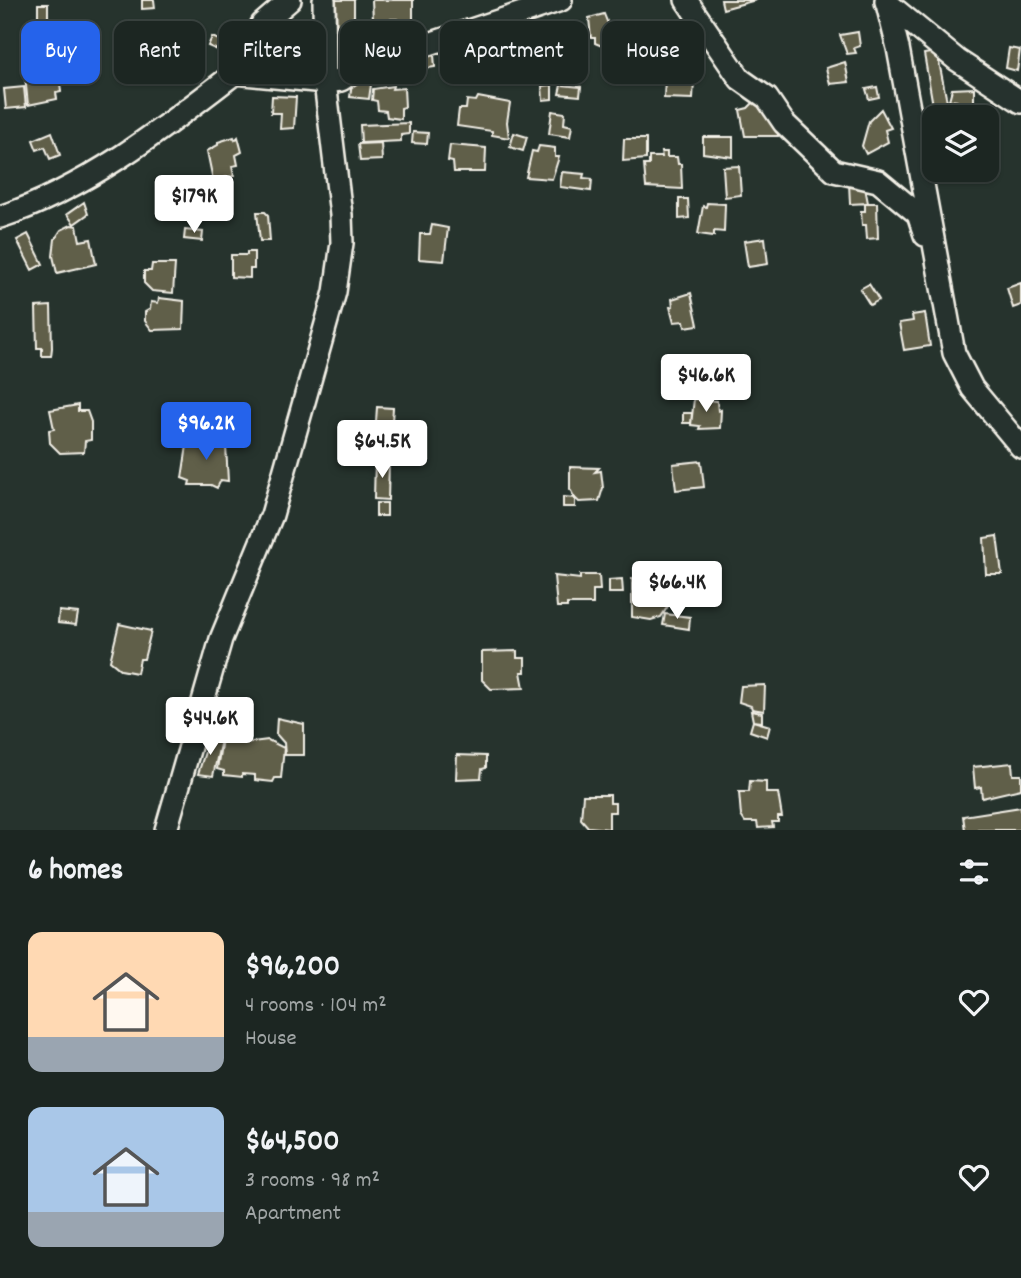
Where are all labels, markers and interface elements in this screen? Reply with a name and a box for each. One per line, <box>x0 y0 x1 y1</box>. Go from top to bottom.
chip: Buy <box>21 21 100 84</box>
chip: Rent <box>114 21 205 84</box>
chip: Filters <box>219 21 326 84</box>
chip: New <box>340 21 426 84</box>
chip: Apartment <box>440 21 588 84</box>
chip: House <box>602 21 704 84</box>
map controls <box>922 105 999 182</box>
button: layers <box>922 105 999 182</box>
pin: $179K <box>145 176 243 235</box>
text: $179K <box>171 181 217 214</box>
pin: $46.6K <box>649 354 763 414</box>
text: $46.6K <box>677 360 735 393</box>
pin: $96.2K <box>149 402 263 462</box>
text: $96.2K <box>177 408 235 441</box>
pin: $64.5K <box>325 420 439 480</box>
text: $64.5K <box>353 426 411 459</box>
pin: $66.4K <box>620 562 734 621</box>
text: $66.4K <box>648 567 706 600</box>
pin: $44.6K <box>153 698 267 757</box>
text: $44.6K <box>182 703 238 736</box>
text: 6 homes <box>28 851 123 894</box>
icon: filters <box>955 853 993 891</box>
text: $96,200 <box>245 947 340 990</box>
icon: home <box>84 960 168 1044</box>
icon: heart <box>955 983 993 1021</box>
text: 4 rooms · 104 m² <box>245 990 387 1023</box>
text: House <box>245 1023 297 1056</box>
text: $64,500 <box>245 1122 340 1165</box>
icon: home <box>84 1135 168 1219</box>
icon: heart <box>955 1158 993 1196</box>
text: 3 rooms · 98 m² <box>245 1165 380 1198</box>
text: Apartment <box>245 1198 341 1231</box>

